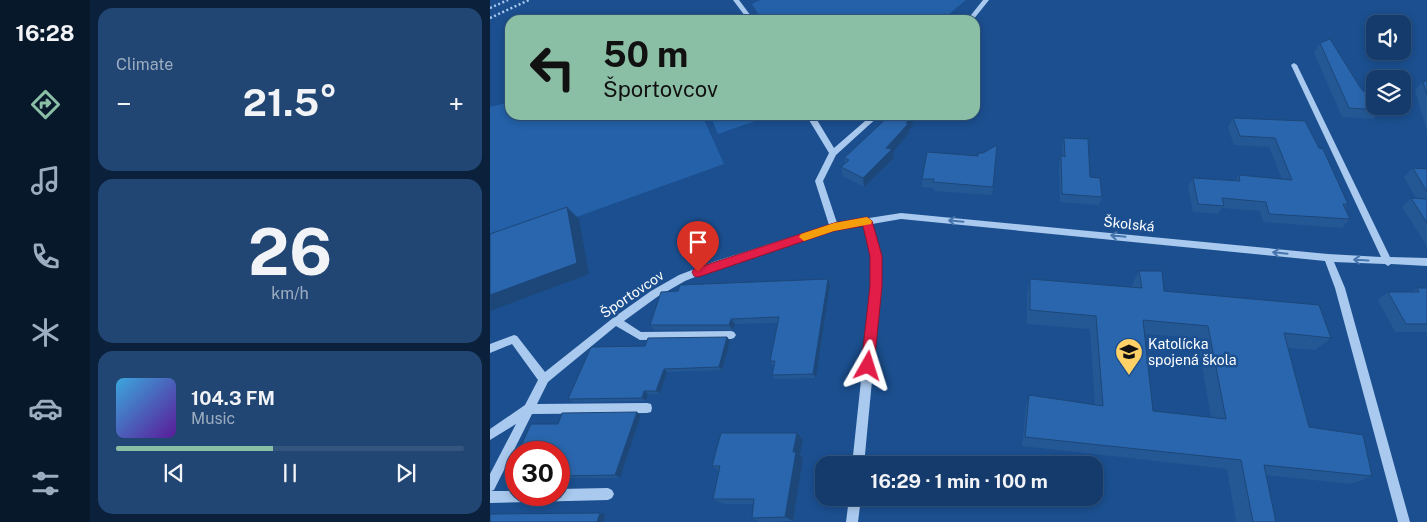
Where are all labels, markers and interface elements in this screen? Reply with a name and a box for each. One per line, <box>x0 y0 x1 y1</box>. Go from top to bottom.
map controls <box>1366 15 1411 115</box>
button: sound <box>1366 15 1411 60</box>
text: 16:28 <box>15 20 75 46</box>
text: 50 m <box>603 34 688 75</box>
icon: left <box>520 35 585 100</box>
text: Climate <box>116 55 173 74</box>
button: layers <box>1366 70 1411 115</box>
text: Športovcov <box>603 76 718 102</box>
text: 21.5° <box>243 80 337 125</box>
icon: directions <box>28 87 63 122</box>
text: − <box>116 87 132 120</box>
text: + <box>448 87 464 120</box>
icon: music <box>28 163 63 198</box>
street label: Školská <box>1103 212 1155 235</box>
text: 26 <box>248 213 332 290</box>
one-way arrow <box>949 216 965 226</box>
pin <box>677 221 719 272</box>
icon: arrive <box>684 228 712 256</box>
one-way arrow <box>1110 231 1126 241</box>
icon: phone <box>28 239 63 274</box>
one-way arrow <box>1272 248 1288 258</box>
one-way arrow <box>1353 256 1369 265</box>
street label: Športovcov <box>597 266 667 321</box>
text: km/h <box>271 284 309 303</box>
icon: climate <box>28 315 63 350</box>
place label: Katolícka spojená škola <box>1148 336 1237 368</box>
school or university icon: Katolícka spojená škola <box>1114 337 1144 376</box>
position arrow <box>841 339 893 391</box>
text: 104.3 FM <box>191 387 275 409</box>
icon: car <box>28 391 63 426</box>
text: Music <box>191 409 235 428</box>
speed limit sign: 30 <box>505 441 570 506</box>
icon: previous <box>160 459 188 487</box>
icon: pause <box>276 459 304 487</box>
icon: next <box>392 459 420 487</box>
icon: filters <box>28 466 63 501</box>
text: 16:29 · 1 min · 100 m <box>870 470 1048 492</box>

